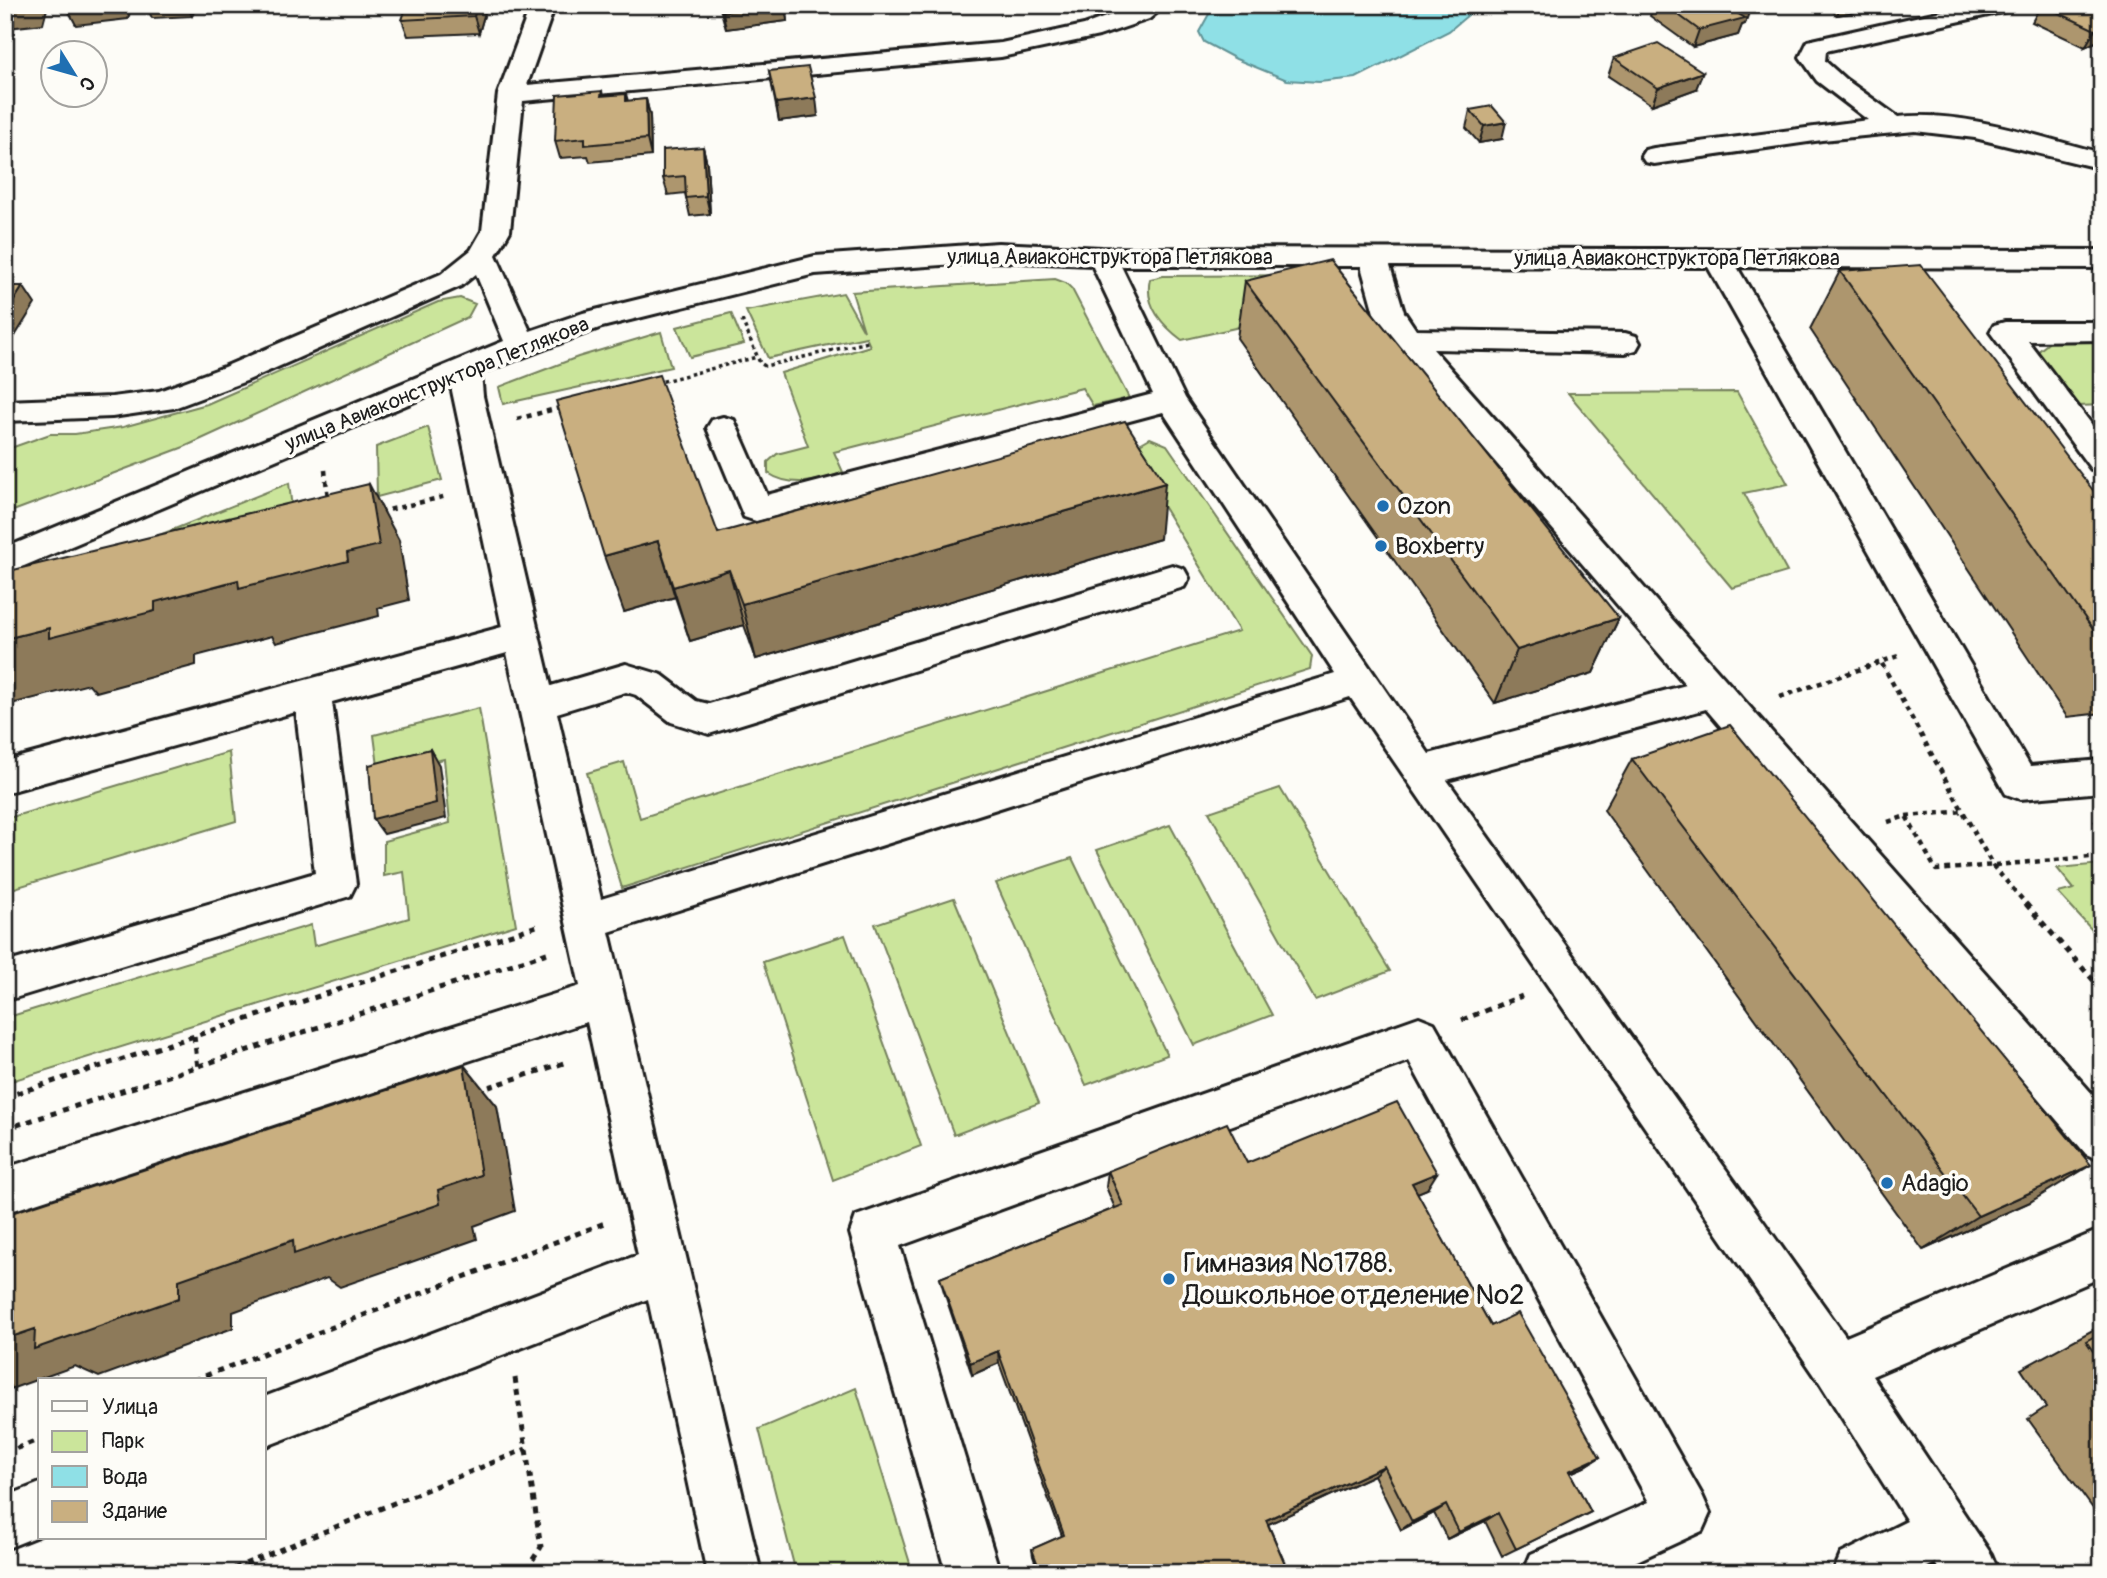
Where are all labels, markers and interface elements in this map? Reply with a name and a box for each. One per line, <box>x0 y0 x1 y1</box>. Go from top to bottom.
north arrow <box>38 38 108 108</box>
text: С <box>74 72 100 96</box>
street label: улица Авиаконструктора Петлякова <box>946 244 1273 271</box>
street label: улица Авиаконструктора Петлякова <box>1513 245 1840 272</box>
street label: улица Авиаконструктора Петлякова <box>280 310 593 458</box>
place label: Ozon <box>1397 492 1451 521</box>
marker: Ozon <box>1375 498 1391 514</box>
place label: Boxberry <box>1395 532 1484 561</box>
marker: Boxberry <box>1373 538 1389 554</box>
place label: Adagio <box>1901 1169 1969 1198</box>
marker: Adagio <box>1879 1175 1895 1191</box>
place label: Гимназия №1788. Дошкольное отделение №2 <box>1182 1246 1525 1313</box>
marker: Гимназия №1788. Дошкольное отделение №2 <box>1161 1271 1177 1287</box>
legend <box>38 1378 266 1540</box>
text: Улица <box>102 1394 158 1421</box>
text: Парк <box>102 1428 145 1455</box>
text: Вода <box>102 1464 148 1491</box>
text: Здание <box>102 1498 168 1525</box>

